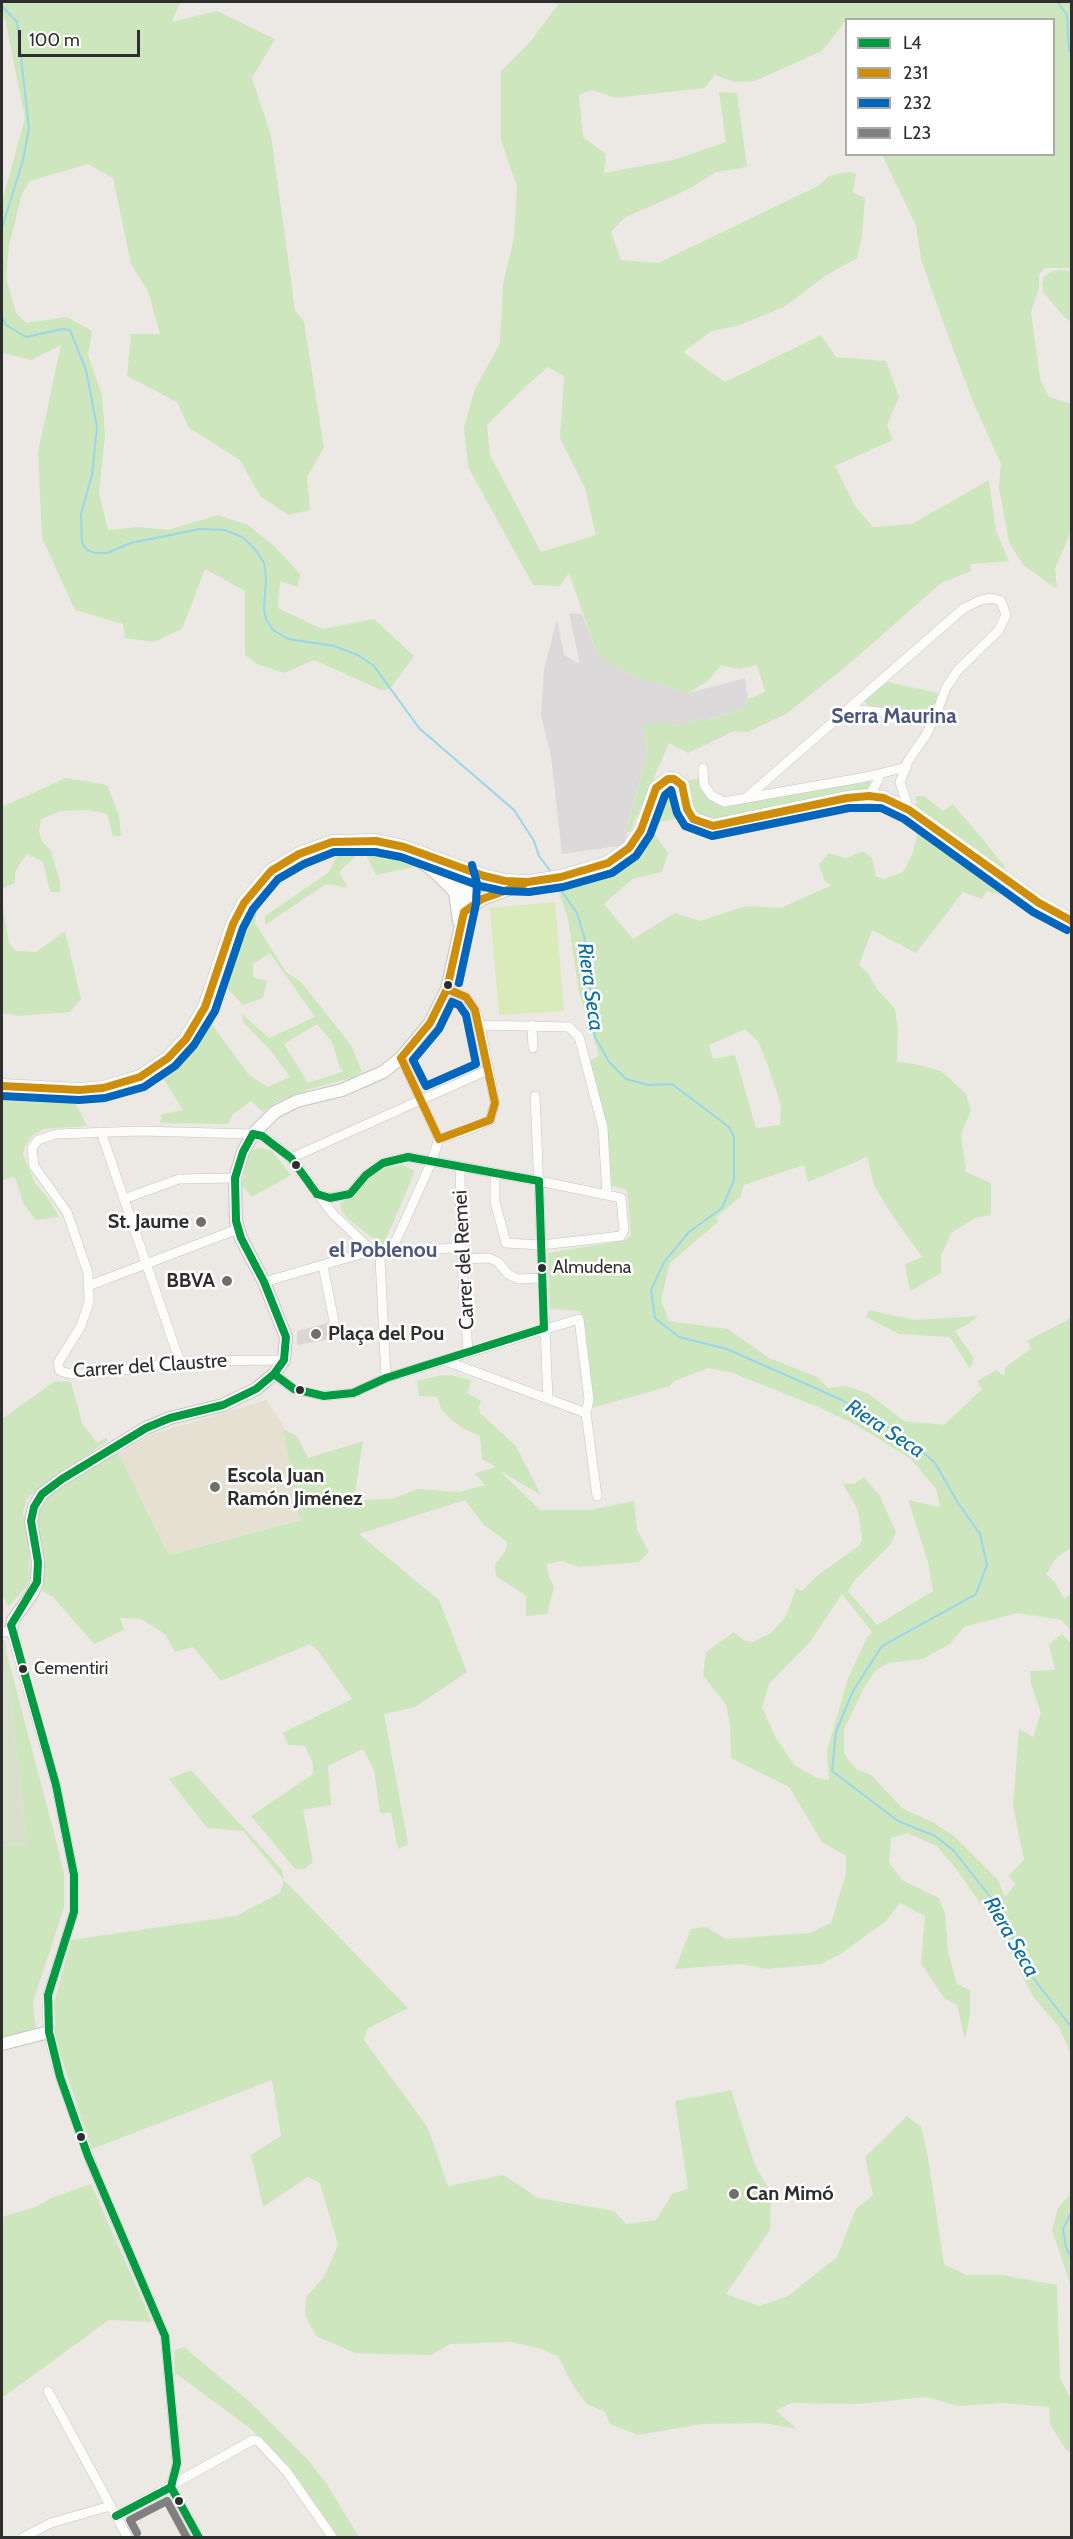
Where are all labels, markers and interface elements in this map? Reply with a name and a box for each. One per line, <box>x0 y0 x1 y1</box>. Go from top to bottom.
scale bar <box>21 18 142 56</box>
legend <box>845 18 1055 156</box>
text: 100 m <box>29 29 80 51</box>
text: L4 <box>903 32 921 54</box>
text: 231 <box>903 62 928 84</box>
text: 232 <box>903 92 932 114</box>
text: L23 <box>903 122 931 144</box>
district label: Serra Maurina <box>831 704 957 730</box>
water label: Riera Seca <box>571 941 609 1033</box>
unlabelled marker <box>442 979 454 991</box>
unlabelled marker <box>290 1159 302 1171</box>
street label: Carrer del Remei <box>448 1190 480 1330</box>
place label: St. Jaume <box>108 1210 189 1234</box>
marker: St. Jaume <box>194 1215 208 1229</box>
district label: el Poblenou <box>329 1238 437 1264</box>
place label: Almudena <box>553 1257 631 1279</box>
marker: Almudena <box>536 1262 548 1274</box>
place label: BBVA <box>166 1269 215 1293</box>
marker: BBVA <box>220 1274 234 1288</box>
place label: Plaça del Pou <box>328 1322 444 1346</box>
marker: Plaça del Pou <box>309 1327 323 1341</box>
street label: Carrer del Claustre <box>72 1349 228 1383</box>
unlabelled marker <box>294 1384 306 1396</box>
water label: Riera Seca <box>841 1394 929 1464</box>
place label: Escola Juan Ramón Jiménez <box>227 1464 362 1511</box>
marker: Escola Juan Ramón Jiménez <box>208 1480 222 1494</box>
place label: Cementiri <box>34 1658 108 1680</box>
marker: Cementiri <box>17 1663 29 1675</box>
water label: Riera Seca <box>978 1892 1044 1982</box>
unlabelled marker <box>75 2131 87 2143</box>
place label: Can Mimó <box>746 2182 834 2206</box>
marker: Can Mimó <box>727 2187 741 2201</box>
unlabelled marker <box>173 2495 185 2507</box>

